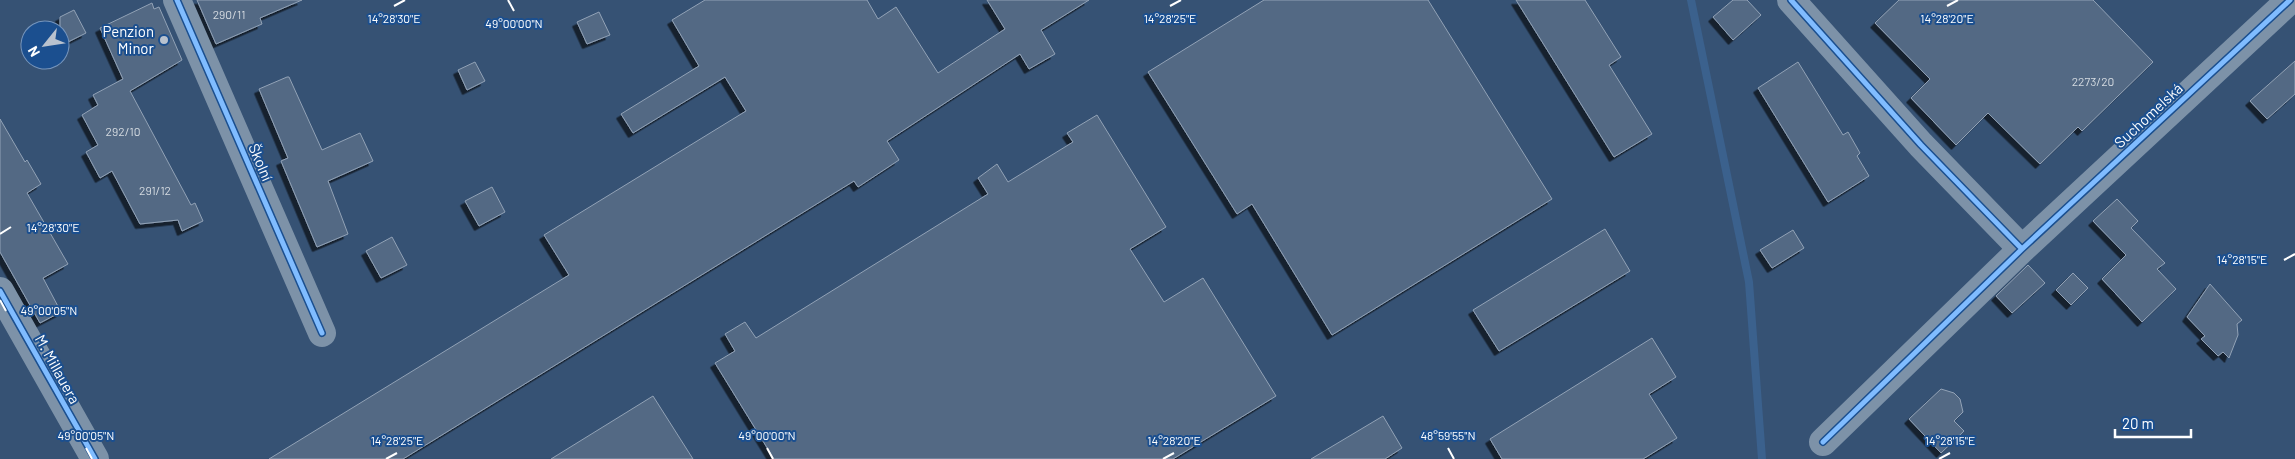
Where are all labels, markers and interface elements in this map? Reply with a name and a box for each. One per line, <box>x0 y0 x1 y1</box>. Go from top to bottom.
house number: 290/11 <box>213 7 245 21</box>
text: 14°28'30"E <box>367 11 421 25</box>
text: 14°28'25"E <box>1144 11 1196 25</box>
text: 14°28'20"E <box>1920 11 1974 25</box>
text: 49°00'00"N <box>485 16 543 30</box>
north arrow <box>20 20 70 70</box>
place label: Penzion Minor <box>103 22 155 57</box>
marker: Penzion Minor <box>158 34 170 46</box>
text: N <box>24 43 43 60</box>
house number: 2273/20 <box>2072 74 2114 88</box>
street label: Suchomelská <box>2110 79 2186 151</box>
house number: 292/10 <box>106 124 140 138</box>
street label: Školní <box>245 141 277 183</box>
house number: 291/12 <box>139 183 171 197</box>
text: 14°28'30"E <box>26 220 80 234</box>
text: 14°28'15"E <box>2217 252 2267 266</box>
text: 49°00'05"N <box>21 303 77 317</box>
street label: M. Millauera <box>32 331 84 407</box>
scale bar <box>2115 406 2191 438</box>
text: 20 m <box>2122 414 2154 432</box>
text: 49°00'05"N <box>58 428 114 442</box>
text: 49°00'00"N <box>738 428 796 442</box>
text: 48°59'55"N <box>1420 428 1476 442</box>
text: 14°28'25"E <box>371 433 423 447</box>
text: 14°28'20"E <box>1147 433 1201 447</box>
text: 14°28'15"E <box>1925 433 1975 447</box>

